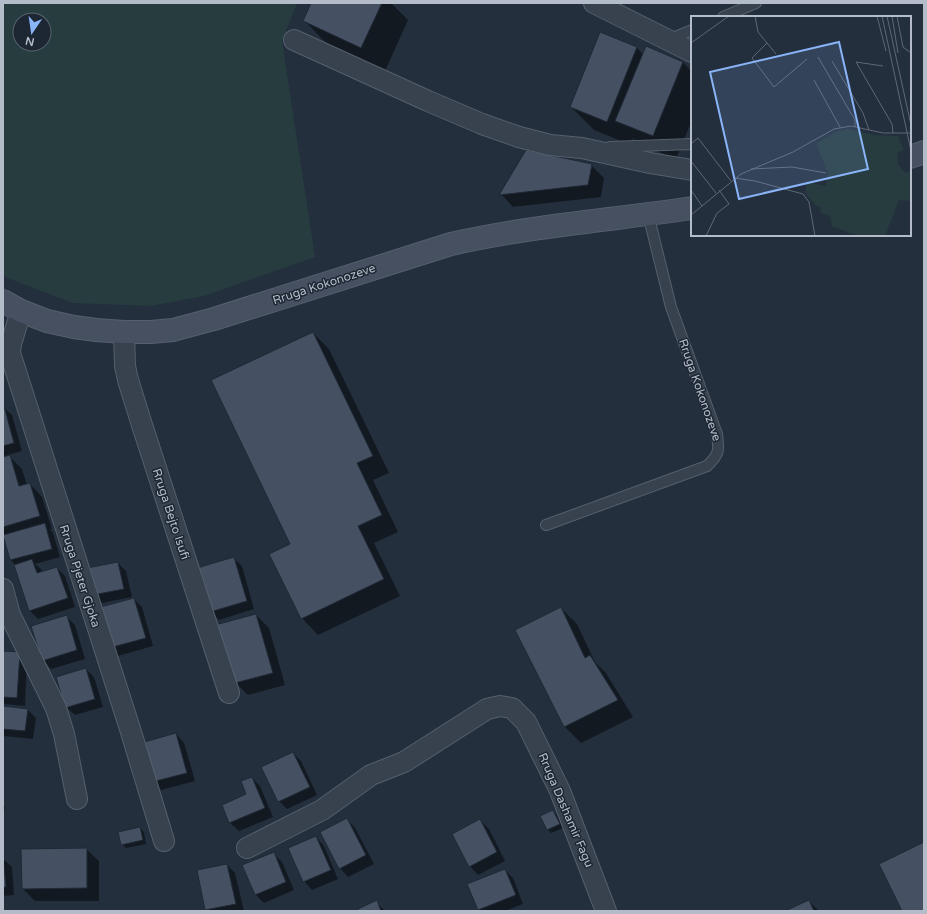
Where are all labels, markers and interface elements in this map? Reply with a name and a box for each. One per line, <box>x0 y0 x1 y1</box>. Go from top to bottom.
north arrow <box>12 12 52 52</box>
inset map <box>691 16 911 236</box>
text: N <box>24 34 36 49</box>
street label: Rruga Kokonozeve <box>271 261 377 307</box>
street label: Rruga Kokonozeve <box>676 337 724 443</box>
street label: Rruga Bejto Isufi <box>150 467 192 561</box>
street label: Rruga Pjeter Gjoka <box>57 523 103 629</box>
street label: Rruga Dashamir Fagu <box>536 751 596 869</box>

